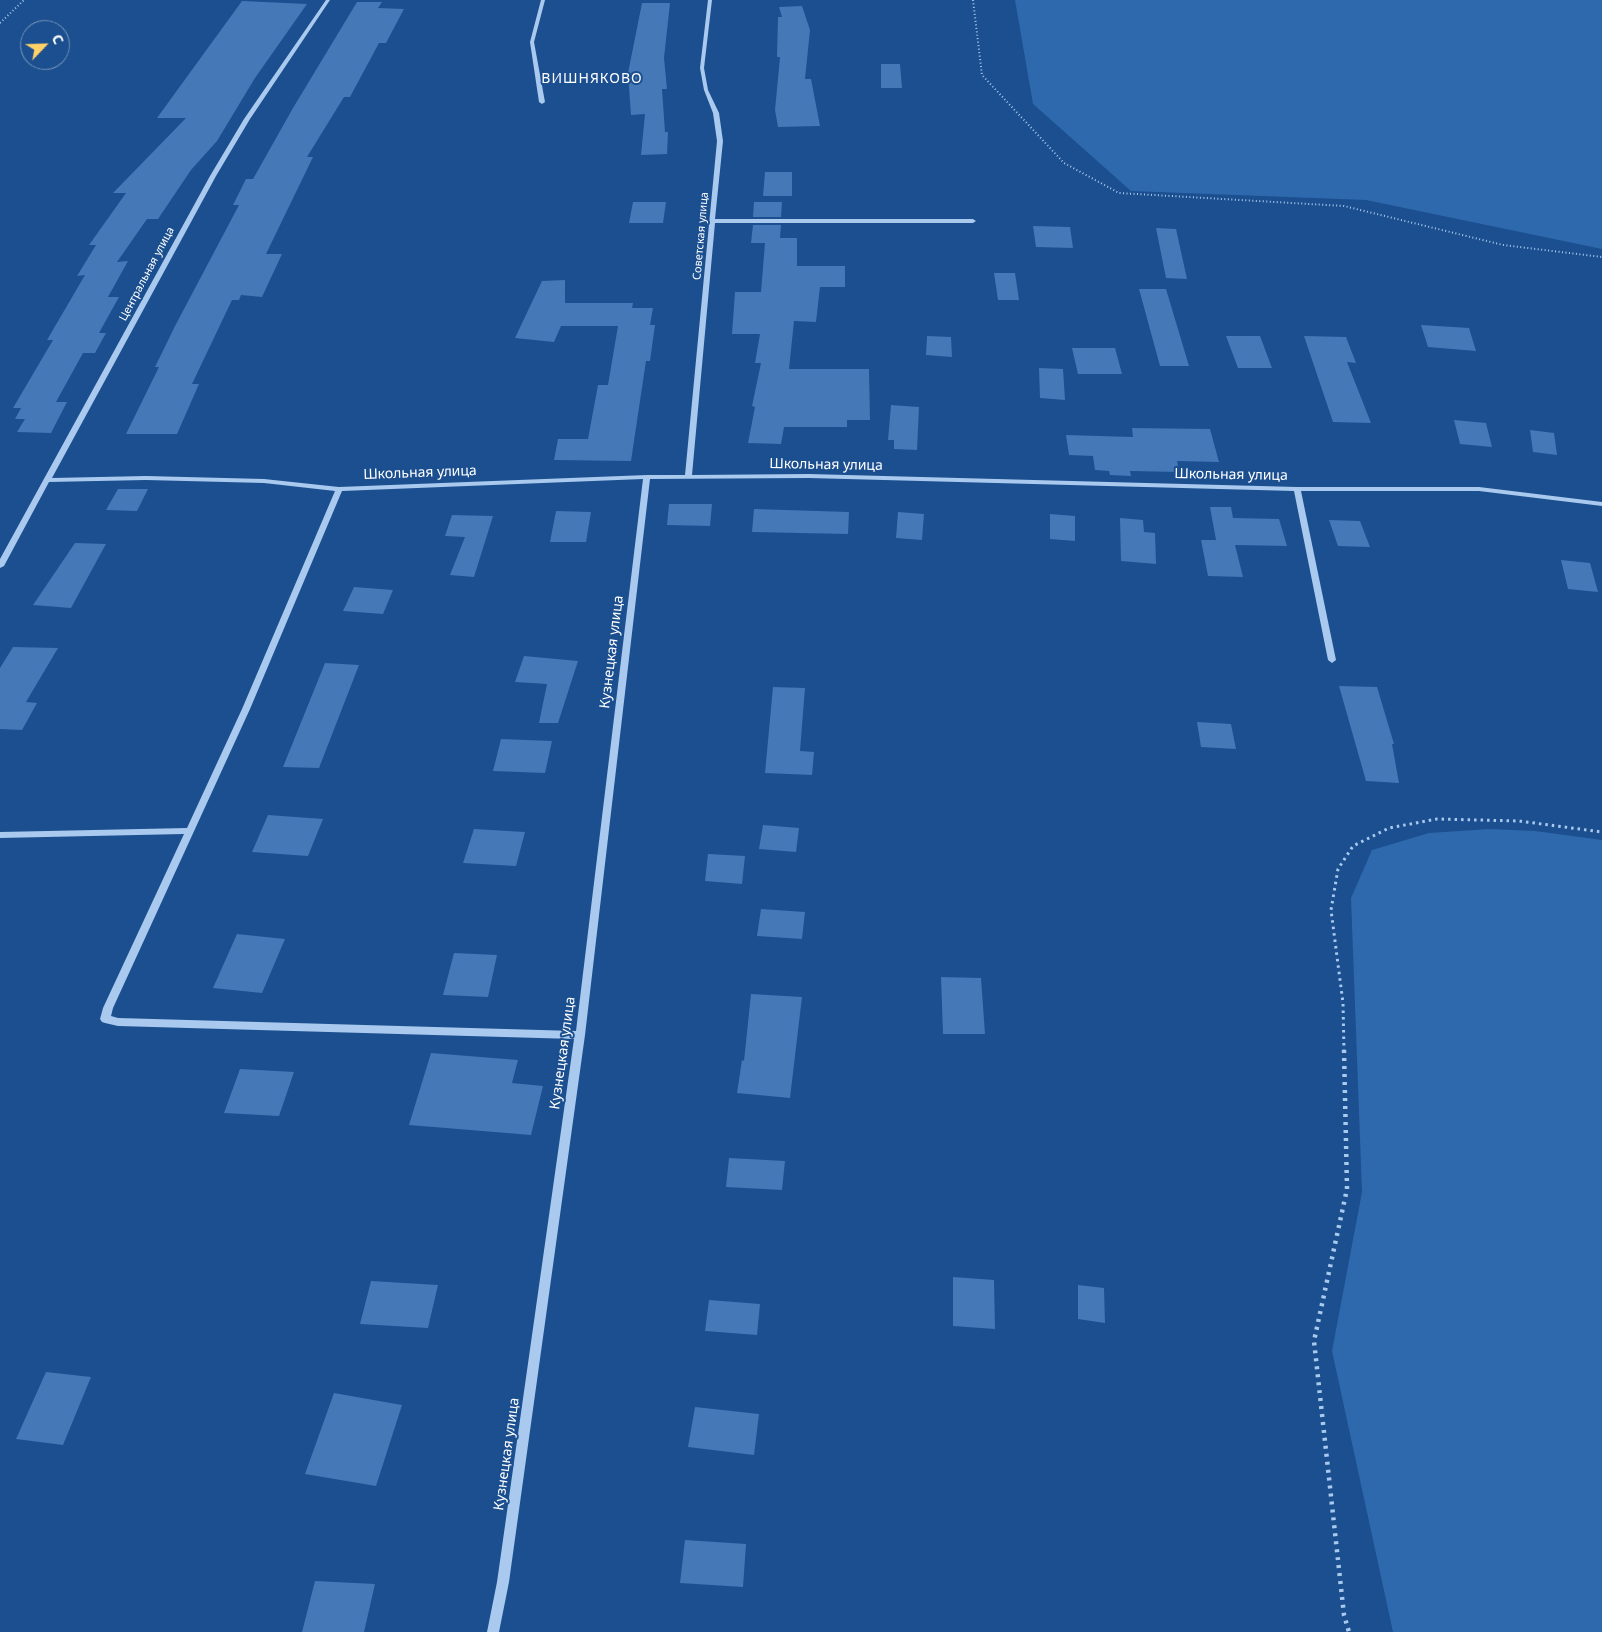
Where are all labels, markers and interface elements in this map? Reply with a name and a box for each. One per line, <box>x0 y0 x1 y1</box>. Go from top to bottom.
north arrow <box>20 20 70 70</box>
text: С <box>48 31 69 47</box>
district label: ВИШНЯКОВО <box>540 71 644 87</box>
street label: Советская улица <box>691 191 711 281</box>
street label: Центральная улица <box>117 225 177 323</box>
street label: Школьная улица <box>769 456 883 474</box>
street label: Школьная улица <box>363 463 477 483</box>
street label: Школьная улица <box>1174 466 1288 484</box>
street label: Кузнецкая улица <box>597 595 627 709</box>
street label: Кузнецкая улица <box>547 995 579 1111</box>
street label: Кузнецкая улица <box>491 1396 523 1512</box>

